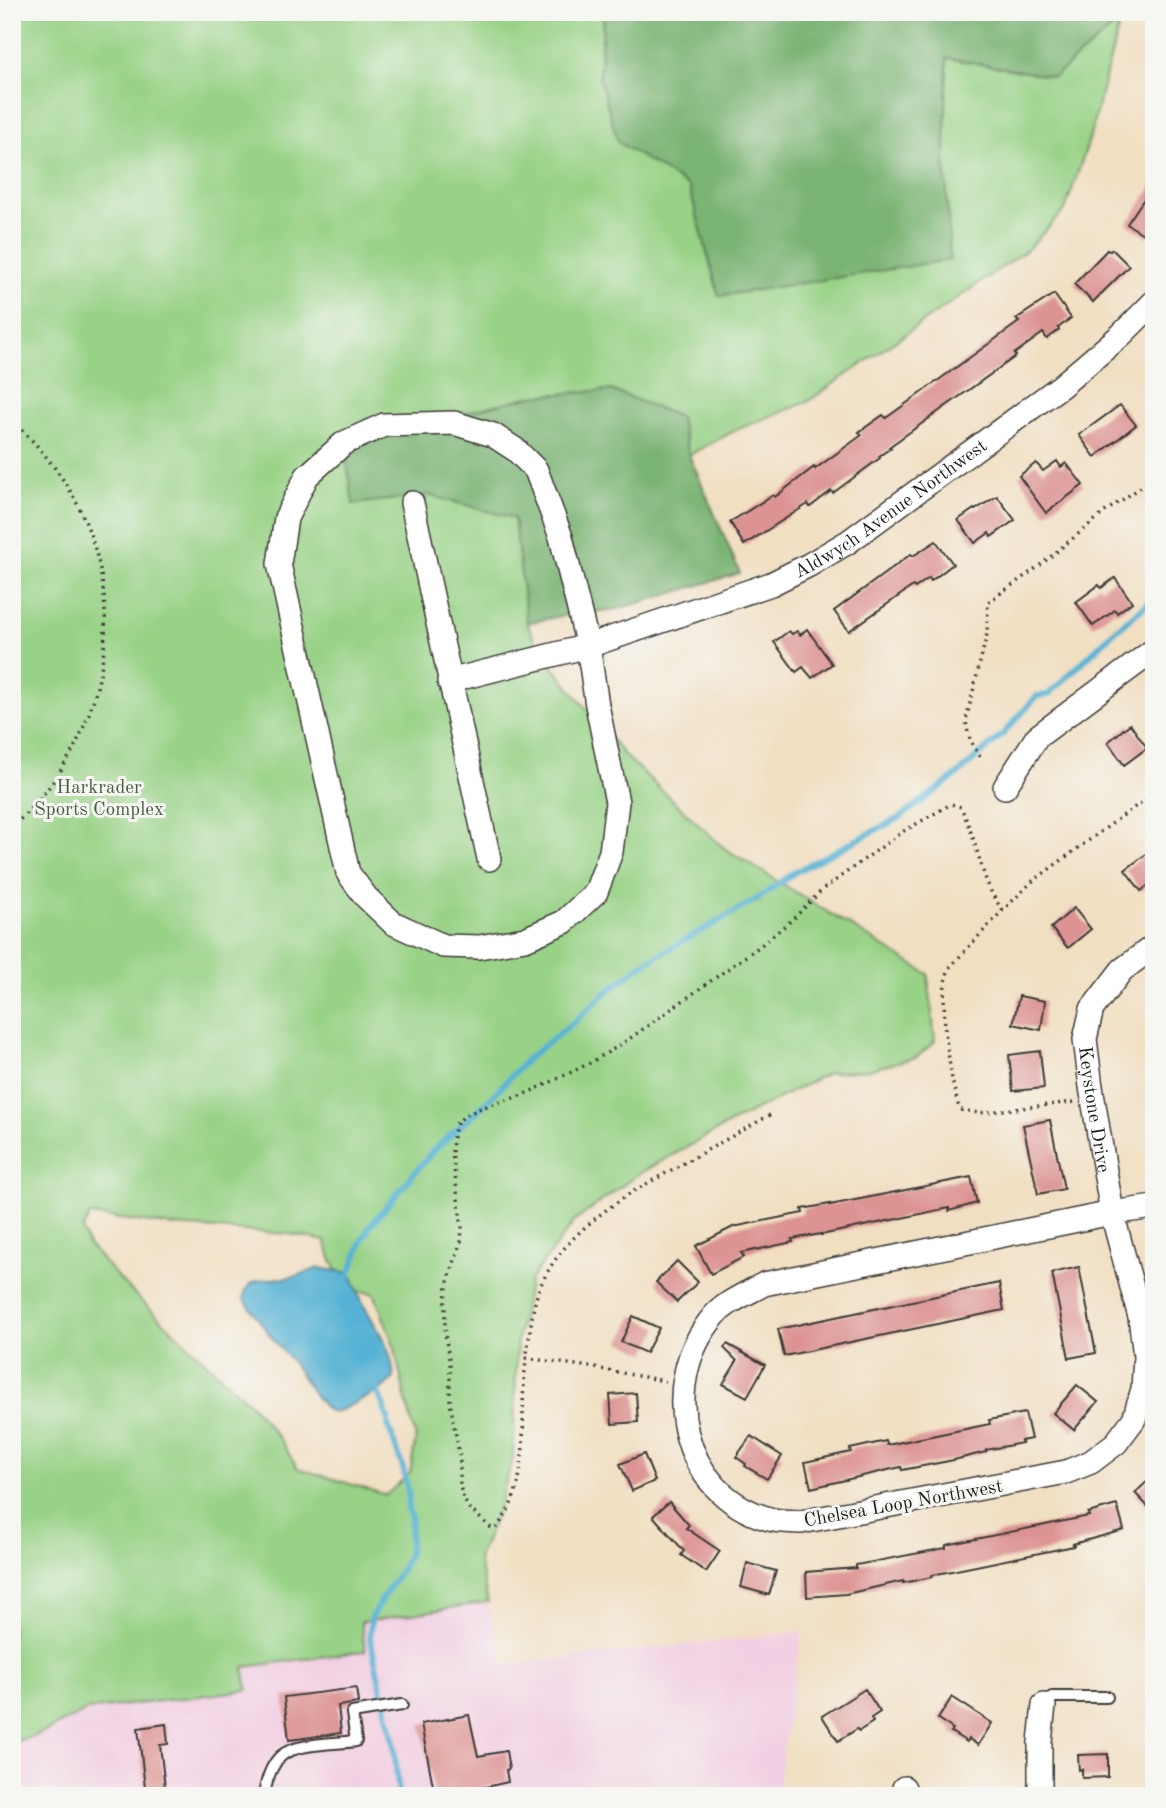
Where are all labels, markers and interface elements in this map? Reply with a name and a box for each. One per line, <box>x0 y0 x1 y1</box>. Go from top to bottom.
street label: Aldwych Avenue Northwest <box>792 437 991 583</box>
park label: Harkrader Sports Complex <box>34 779 164 820</box>
street label: Keystone Drive <box>1074 1045 1112 1174</box>
street label: Chelsea Loop Northwest <box>802 1478 1004 1531</box>

